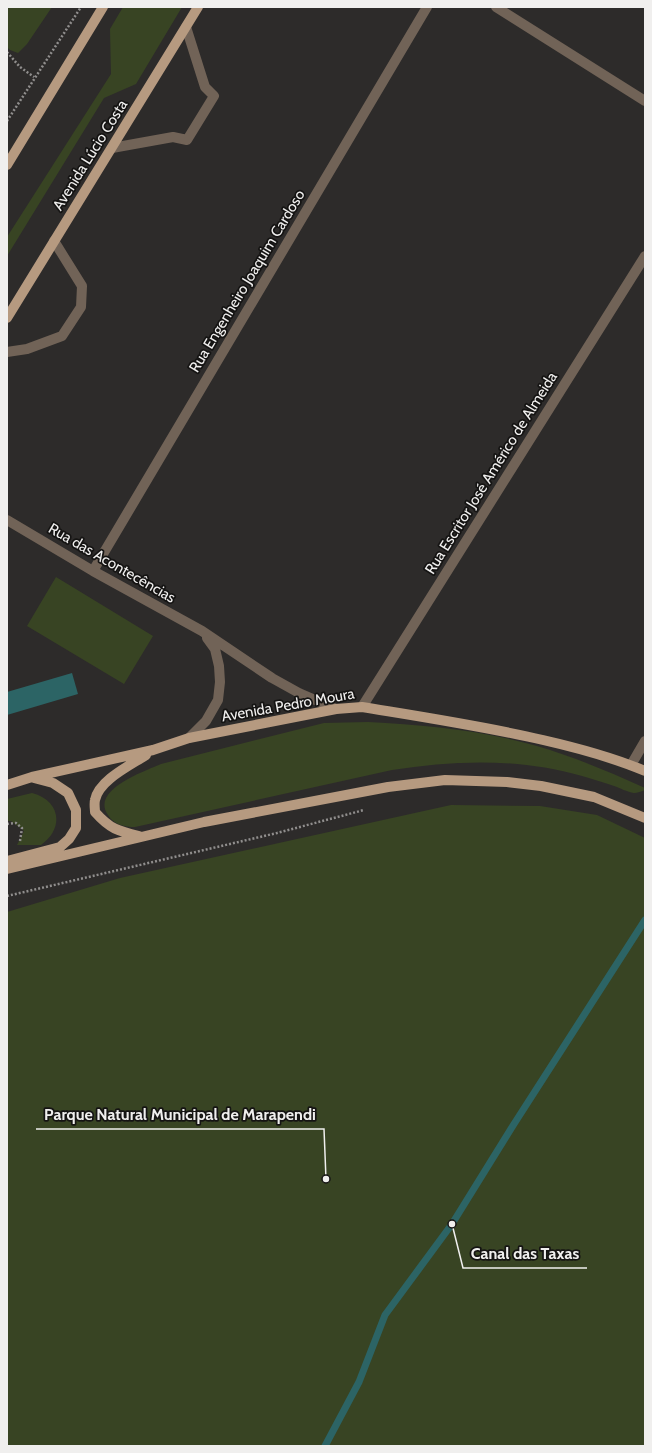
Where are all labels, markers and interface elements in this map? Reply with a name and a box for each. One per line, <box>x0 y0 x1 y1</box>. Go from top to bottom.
street label: Avenida Lúcio Costa <box>49 96 132 214</box>
street label: Rua Engenheiro Joaquim Cardoso <box>185 187 309 375</box>
street label: Rua Escritor José Américo de Almeida <box>421 368 561 577</box>
street label: Rua das Acontecências <box>45 519 179 607</box>
street label: Avenida Pedro Moura <box>220 684 357 726</box>
callout: Parque Natural Municipal de Marapendi <box>36 1101 324 1129</box>
text: Parque Natural Municipal de Marapendi <box>44 1105 316 1124</box>
callout: Canal das Taxas <box>463 1240 587 1268</box>
text: Canal das Taxas <box>471 1244 579 1263</box>

